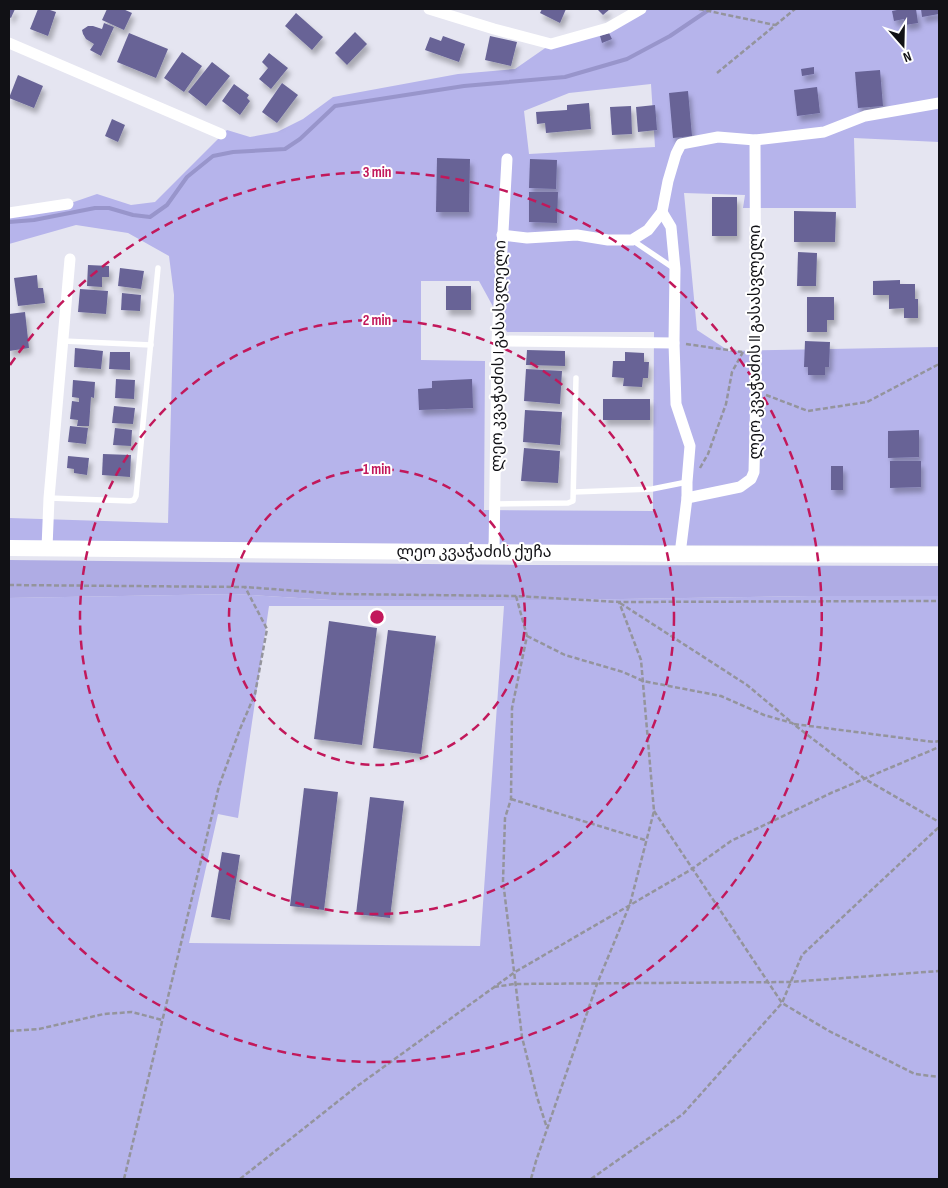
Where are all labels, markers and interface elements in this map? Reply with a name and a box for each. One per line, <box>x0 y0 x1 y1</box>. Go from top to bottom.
north arrow <box>878 20 928 70</box>
text: N <box>901 47 914 66</box>
text: 3 min <box>363 163 391 182</box>
street label: ლეო კვაჭაძის II გასასვლელი <box>746 224 765 460</box>
street label: ლეო კვაჭაძის I გასასვლელი <box>487 240 511 472</box>
text: 2 min <box>363 311 391 330</box>
text: 1 min <box>363 460 391 479</box>
street label: ლეო კვაჭაძის ქუჩა <box>396 543 552 562</box>
centre of rings <box>368 608 386 626</box>

